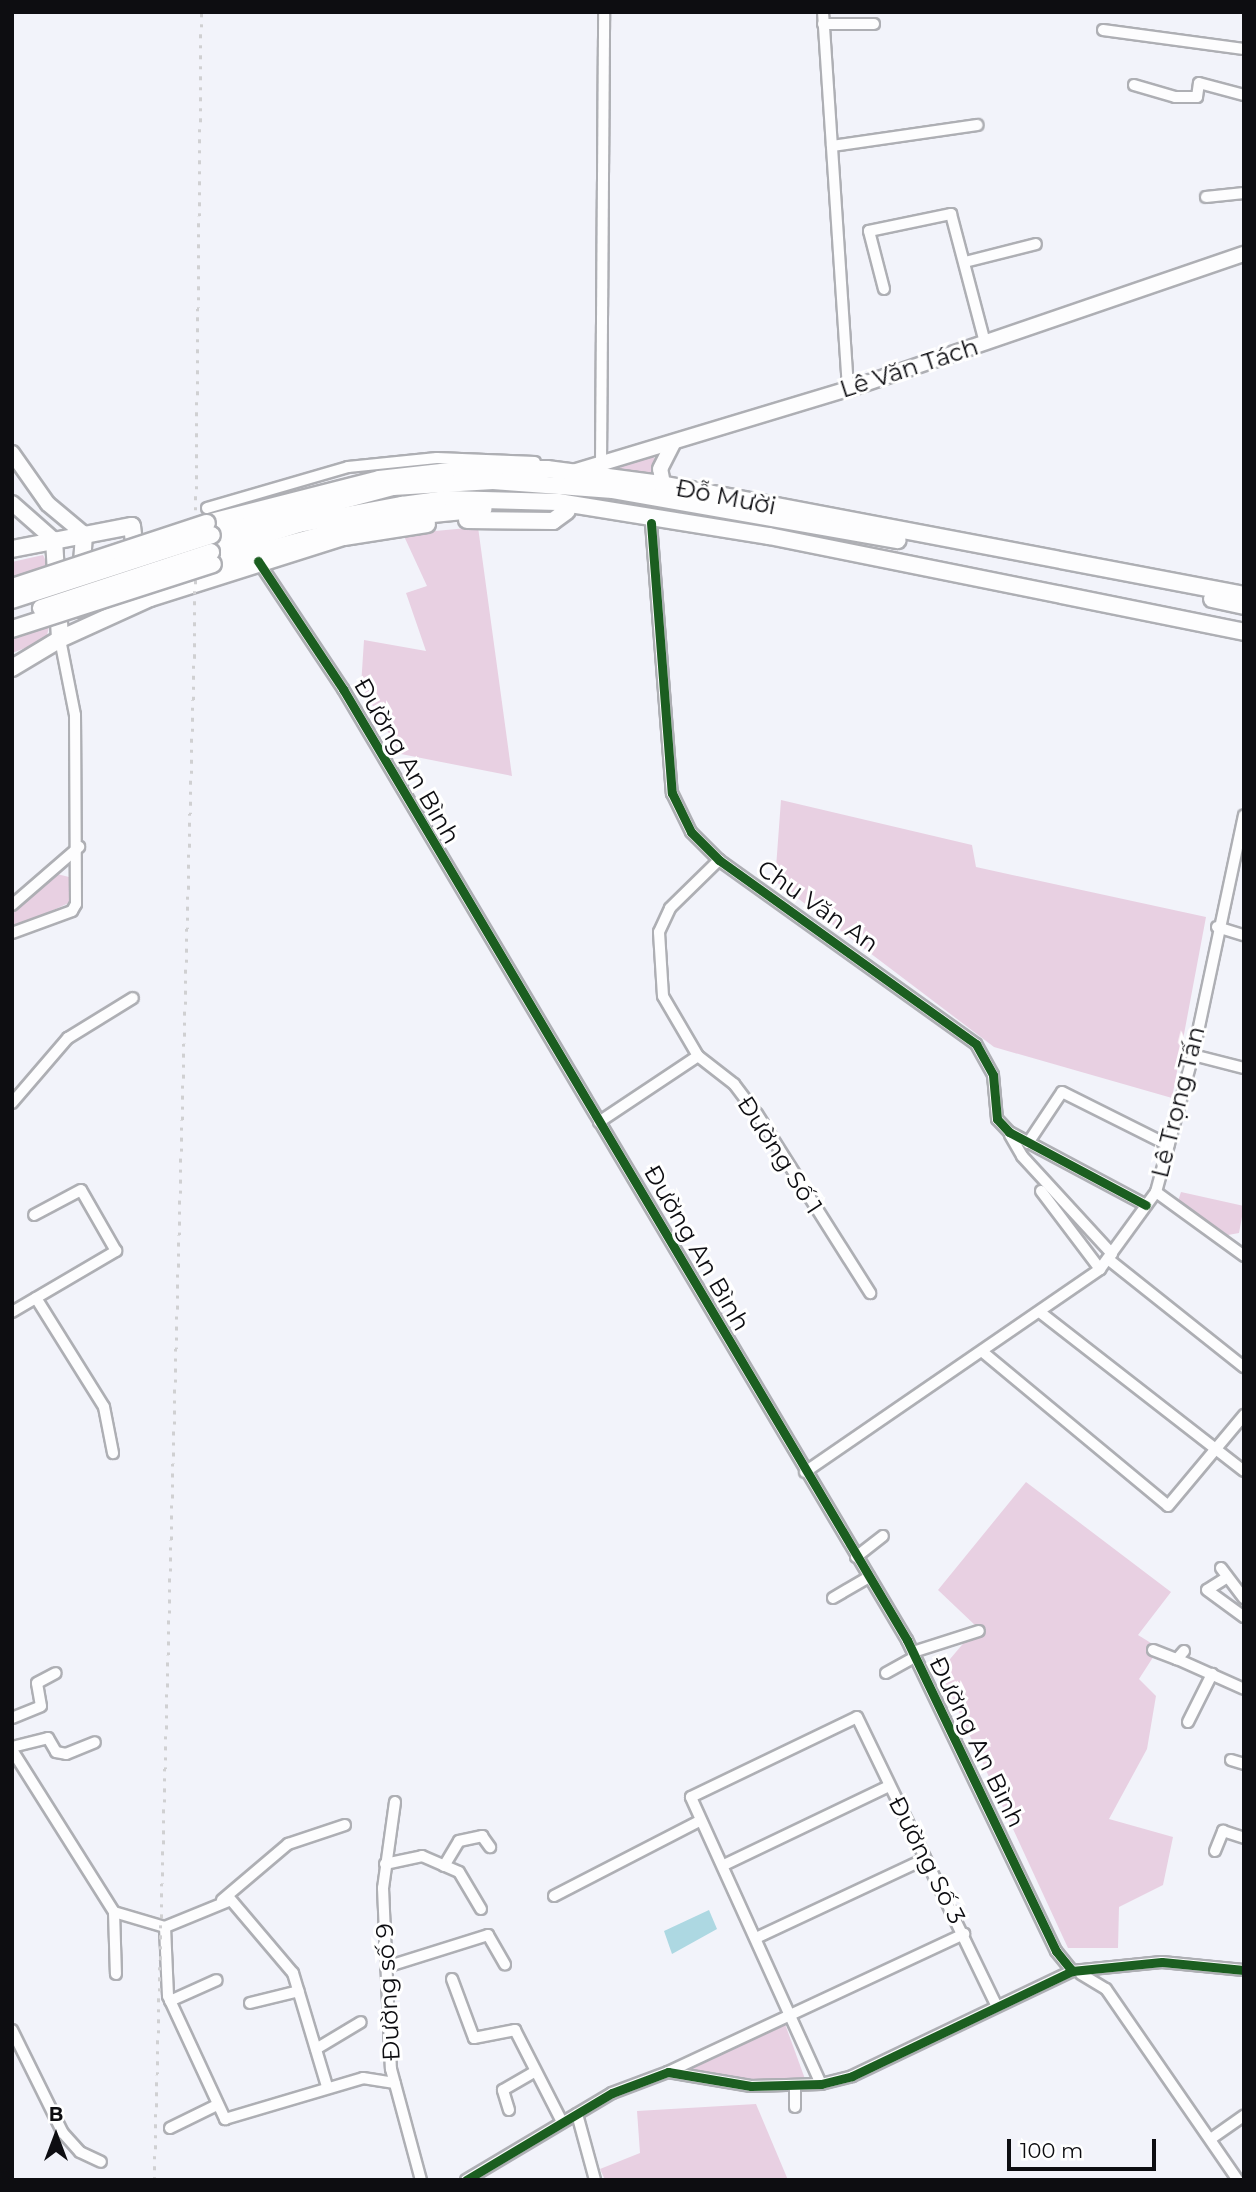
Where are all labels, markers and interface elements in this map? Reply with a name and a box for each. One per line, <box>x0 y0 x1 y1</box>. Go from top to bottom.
street label: Lê Văn Tách <box>836 332 982 404</box>
street label: Đỗ Mười <box>673 473 779 521</box>
street label: Đường An Bình <box>348 673 466 849</box>
street label: Chu Văn An <box>752 854 884 958</box>
street label: Lê Trọng Tấn <box>1145 1023 1211 1181</box>
street label: Đường Số 1 <box>731 1091 829 1219</box>
street label: Đường An Bình <box>638 1160 756 1336</box>
street label: Đường An Bình <box>923 1652 1031 1832</box>
street label: Đường Số 3 <box>883 1791 971 1929</box>
street label: Đường số 9 <box>370 1923 406 2061</box>
north arrow <box>21 2101 91 2171</box>
text: B <box>49 2103 63 2126</box>
scale bar <box>1011 2126 1160 2170</box>
text: 100 m <box>1020 2138 1083 2163</box>

